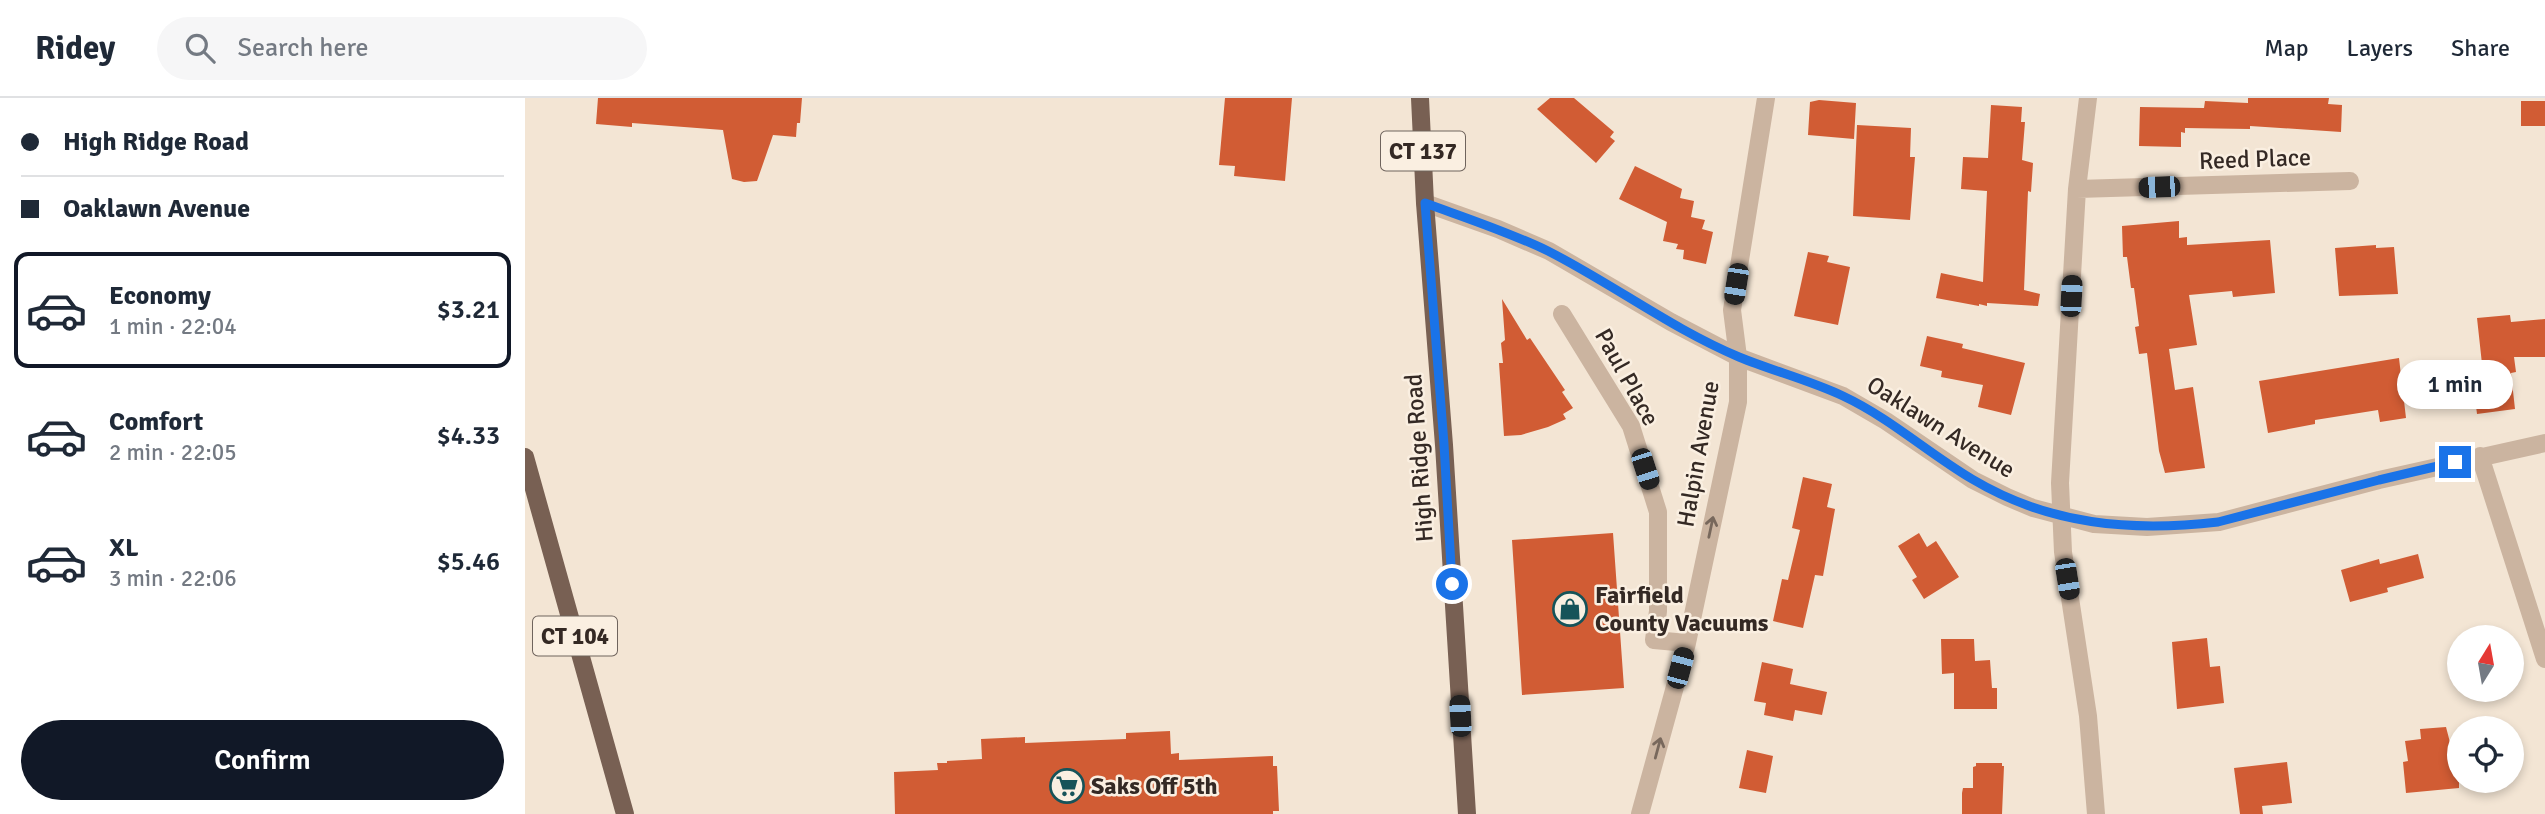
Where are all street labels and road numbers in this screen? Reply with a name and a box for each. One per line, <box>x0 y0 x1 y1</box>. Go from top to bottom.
road number: CT 137 <box>1381 132 1465 170</box>
street label: Reed Place <box>2198 142 2312 176</box>
street label: Paul Place <box>1588 323 1666 431</box>
street label: Oaklawn Avenue <box>1861 369 2021 485</box>
street label: High Ridge Road <box>1398 373 1440 543</box>
street label: Halpin Avenue <box>1670 378 1726 530</box>
road number: CT 104 <box>533 616 617 656</box>

